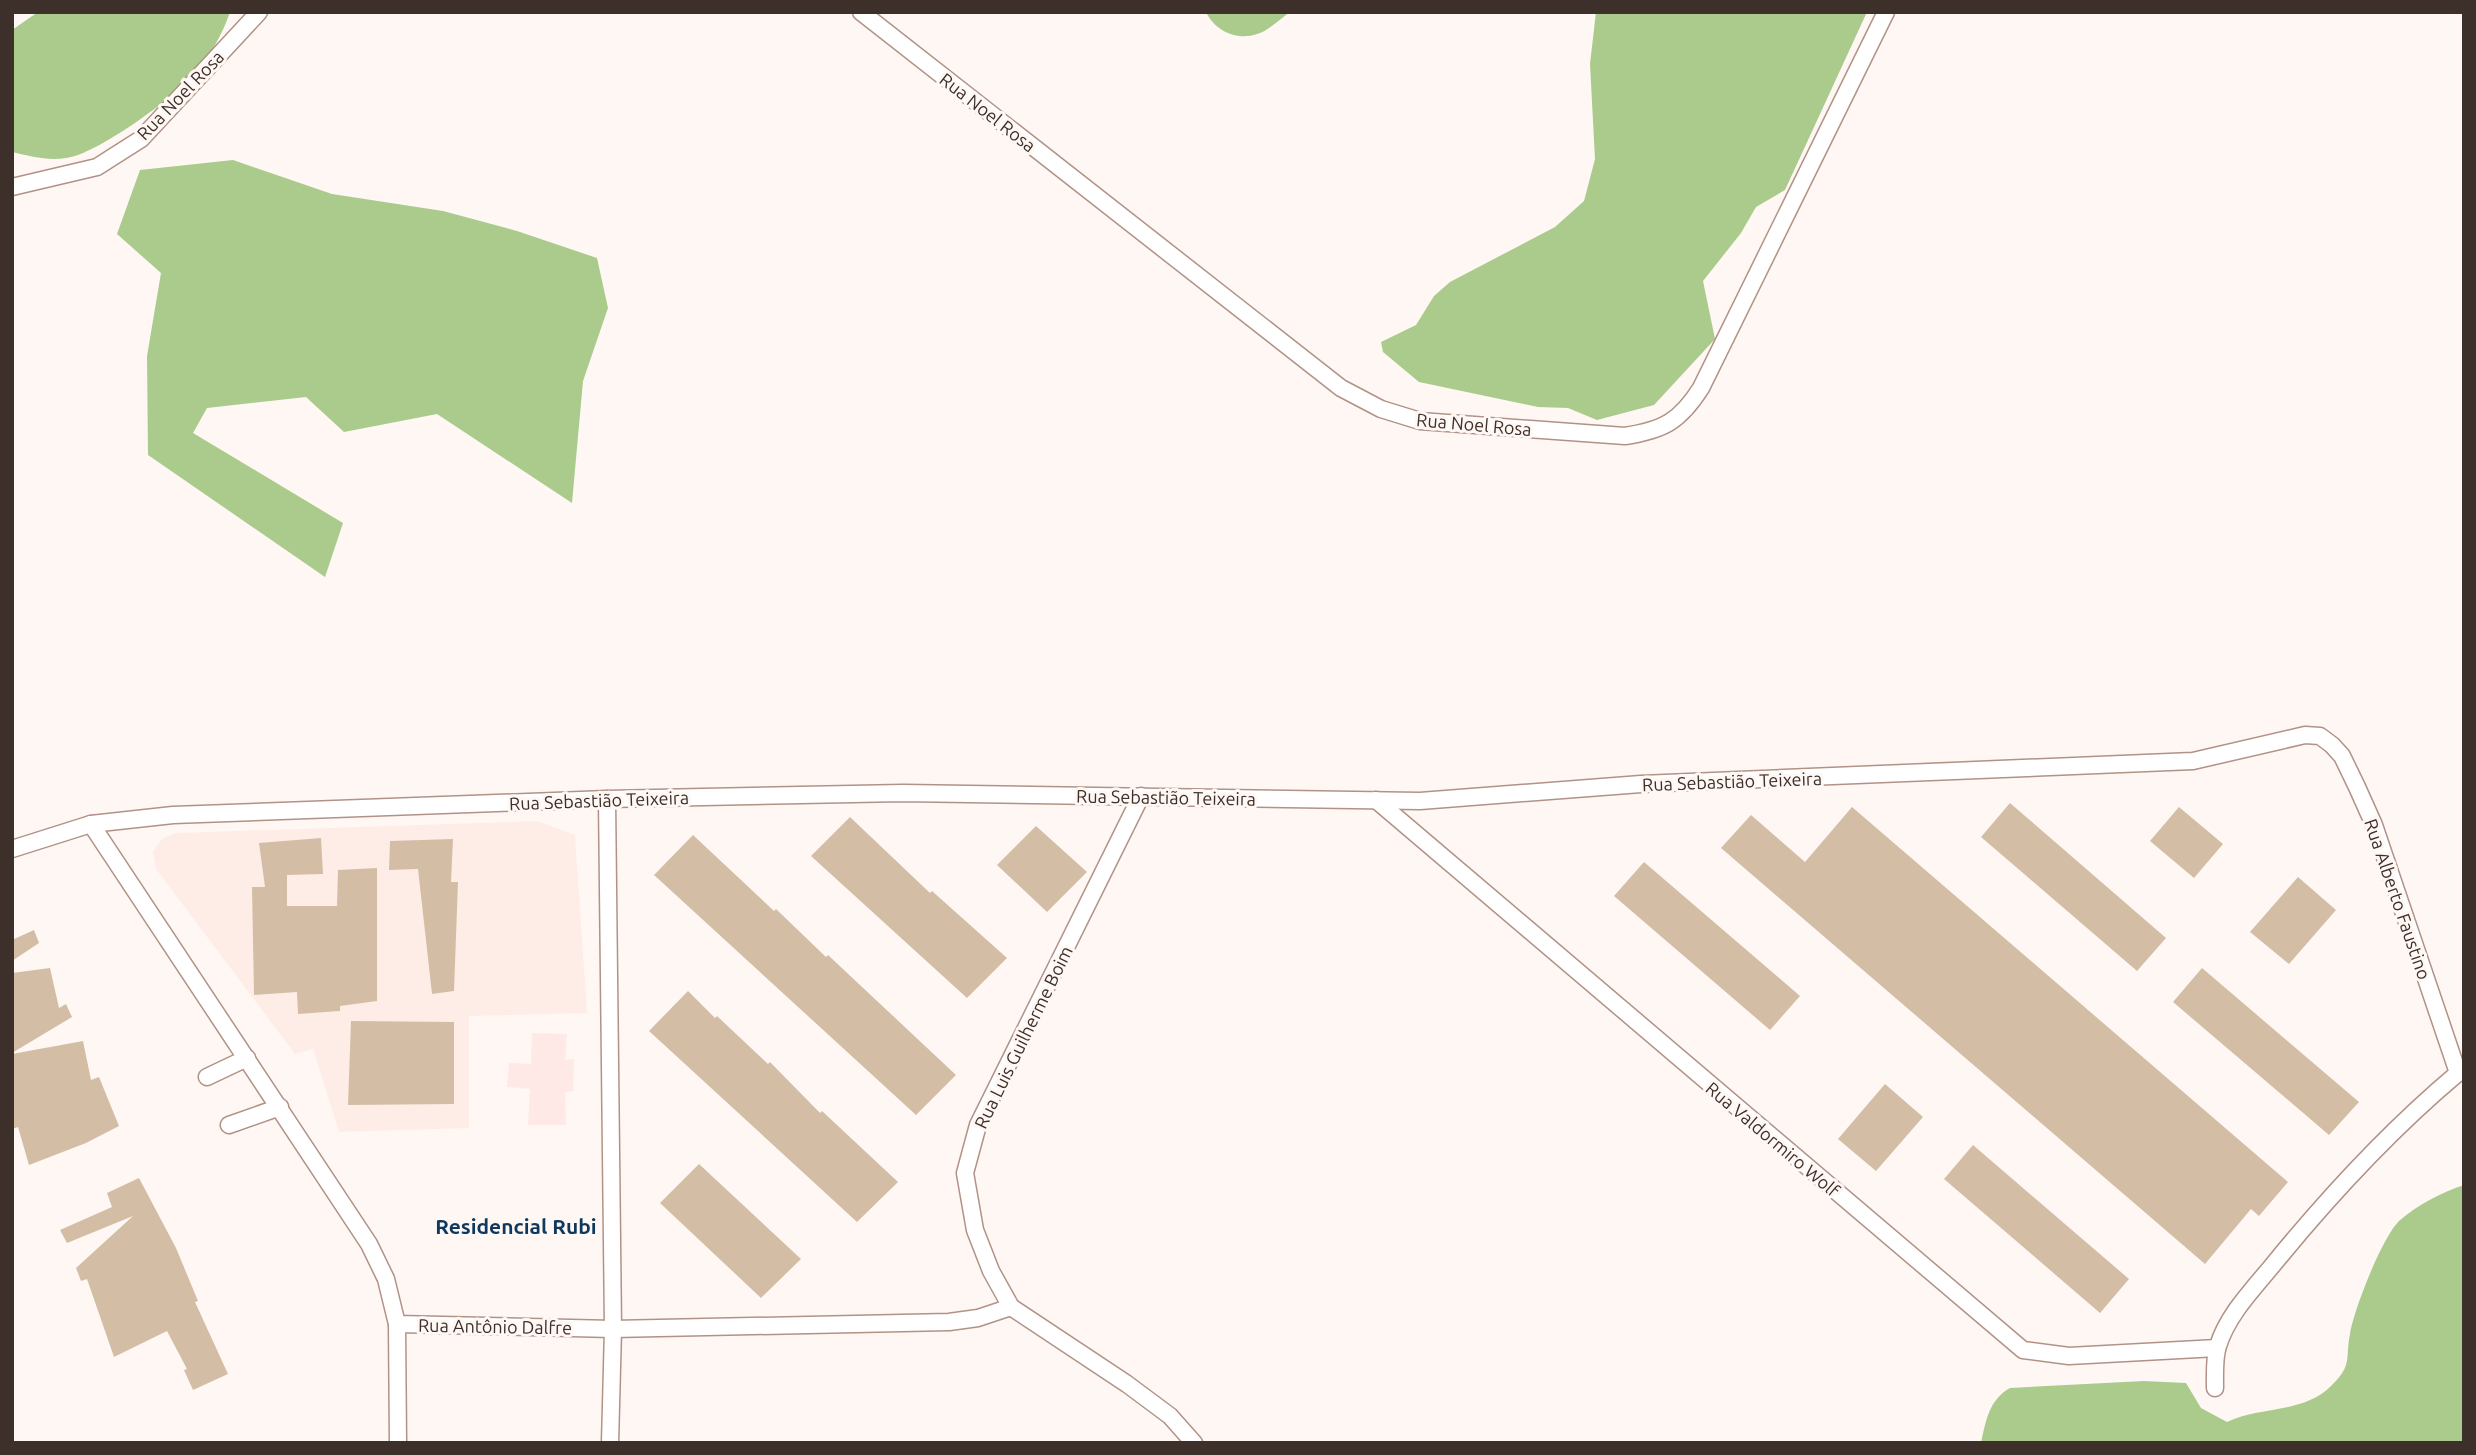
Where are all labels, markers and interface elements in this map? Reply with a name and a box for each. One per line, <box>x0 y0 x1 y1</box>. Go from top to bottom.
street label: Rua Noel Rosa <box>133 46 227 144</box>
street label: Rua Noel Rosa <box>936 68 1040 156</box>
street label: Rua Noel Rosa <box>1415 409 1533 439</box>
street label: Rua Sebastião Teixeira <box>1642 768 1822 794</box>
street label: Rua Sebastião Teixeira <box>1076 785 1256 809</box>
street label: Rua Sebastião Teixeira <box>509 787 689 813</box>
street label: Rua Alberto Faustino <box>2361 816 2435 982</box>
street label: Rua Luis Guilherme Boim <box>970 943 1076 1131</box>
street label: Rua Valdormiro Wolf <box>1702 1077 1844 1201</box>
district label: Residencial Rubi <box>435 1214 597 1238</box>
street label: Rua Antônio Dalfre <box>418 1315 572 1337</box>

